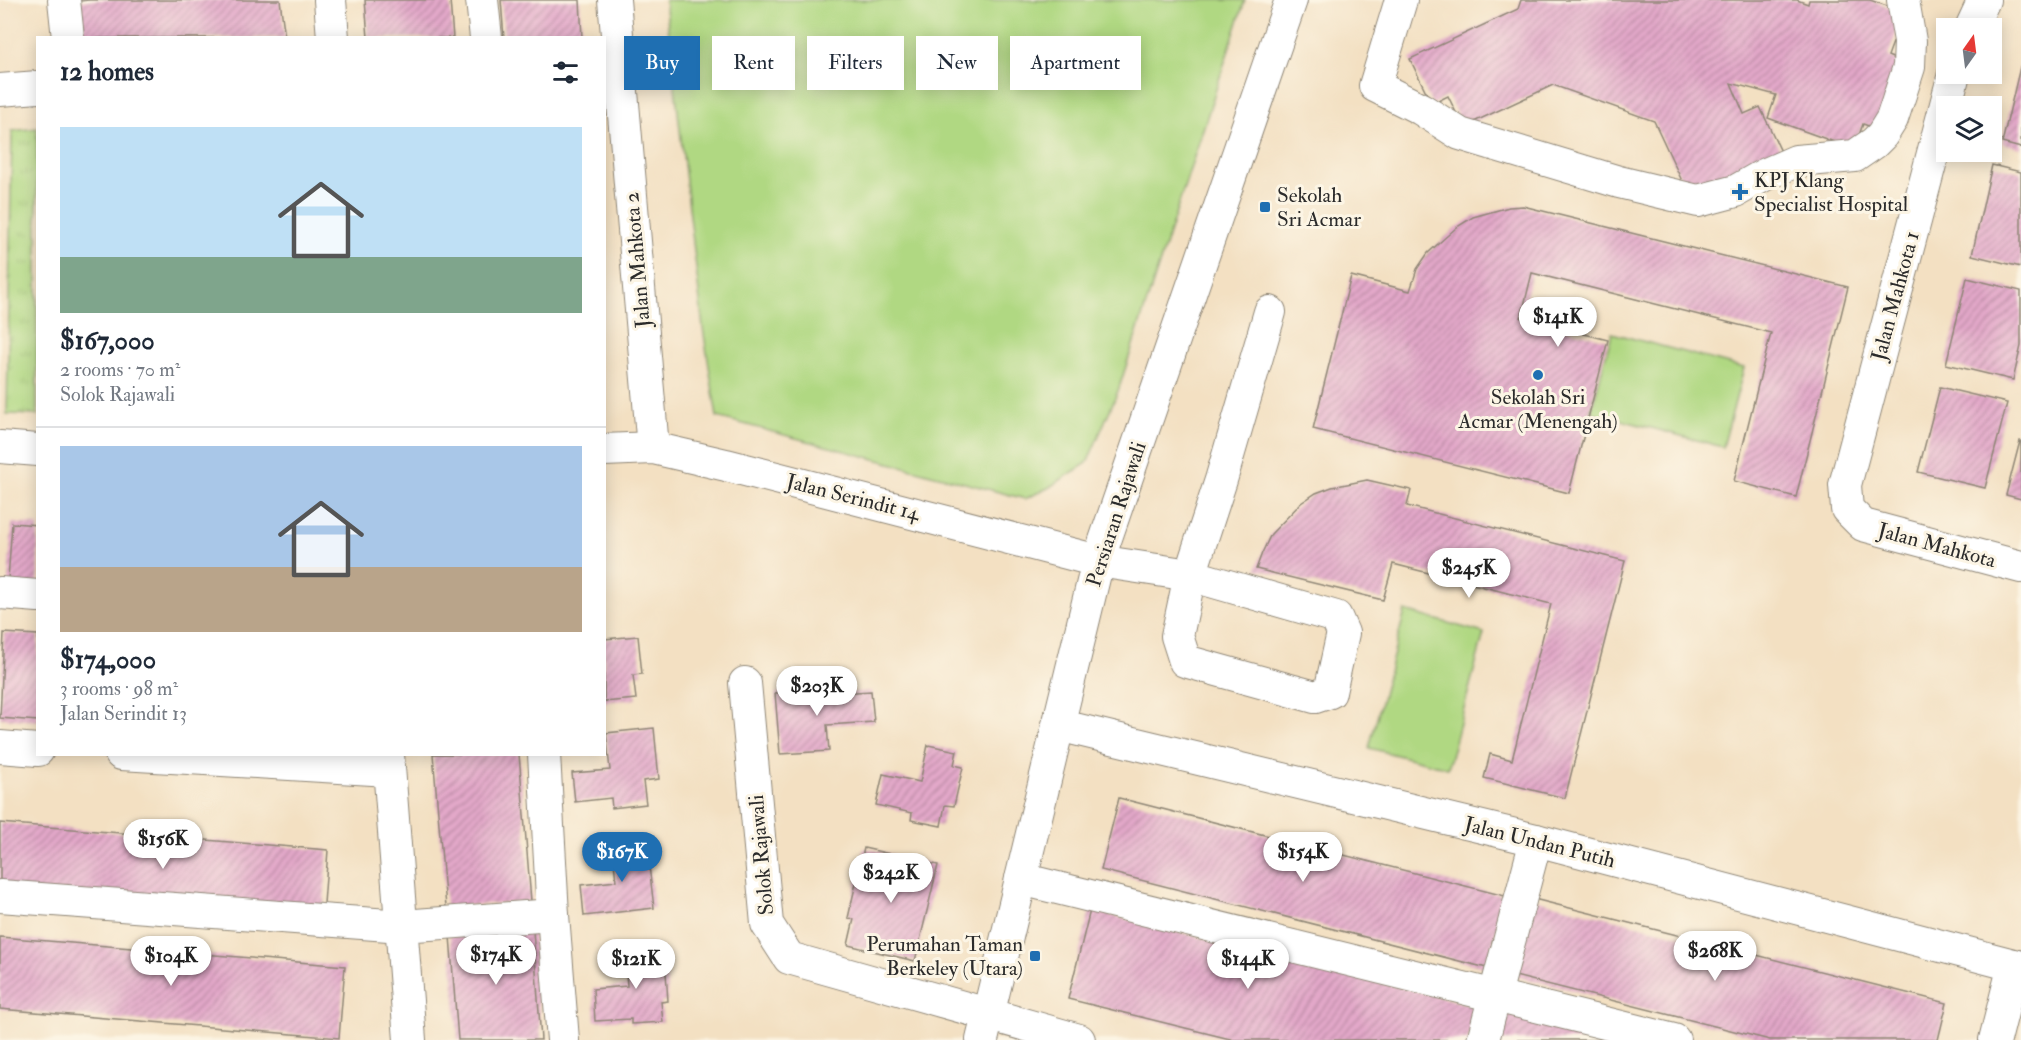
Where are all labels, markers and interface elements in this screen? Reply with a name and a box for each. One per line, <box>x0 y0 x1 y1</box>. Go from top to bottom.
north arrow <box>1936 18 2002 84</box>
map controls <box>1936 18 2002 162</box>
chip: Buy <box>624 36 700 90</box>
chip: Rent <box>712 36 795 90</box>
chip: Filters <box>807 36 904 90</box>
chip: New <box>916 36 998 90</box>
chip: Apartment <box>1010 36 1141 90</box>
text: 12 homes <box>60 56 154 88</box>
icon: filters <box>549 56 582 89</box>
button: layers <box>1936 96 2002 162</box>
icon: home <box>267 166 375 274</box>
place label: KPJ Klang Specialist Hospital <box>1754 167 1909 218</box>
place label: Sekolah Sri Acmar <box>1277 182 1361 233</box>
marker: KPJ Klang Specialist Hospital <box>1731 183 1749 201</box>
street label: Jalan Mahkota 2 <box>618 191 657 330</box>
marker: Sekolah Sri Acmar <box>1258 200 1272 214</box>
street label: Jalan Mahkota 1 <box>1865 228 1926 365</box>
pin: $141K <box>1516 297 1600 348</box>
text: $141K <box>1533 304 1583 329</box>
text: $167,000 <box>60 325 155 357</box>
text: 2 rooms · 70 m² <box>60 357 180 382</box>
marker: Sekolah Sri Acmar (Menengah) <box>1531 368 1545 382</box>
text: Solok Rajawali <box>60 382 175 407</box>
place label: Sekolah Sri Acmar (Menengah) <box>1457 384 1618 435</box>
street label: Persiaran Rajawali <box>1080 438 1153 590</box>
street label: Jalan Serindit 14 <box>782 468 924 527</box>
icon: home <box>267 485 375 593</box>
street label: Jalan Mahkota <box>1874 517 1999 574</box>
pin: $245K <box>1427 548 1511 599</box>
text: $245K <box>1441 555 1497 580</box>
text: $174,000 <box>60 644 156 676</box>
pin: $203K <box>775 666 859 717</box>
text: $203K <box>790 673 844 698</box>
text: 3 rooms · 98 m² <box>60 676 178 701</box>
text: Jalan Serindit 13 <box>60 701 187 726</box>
street label: Solok Rajawali <box>743 793 780 916</box>
street label: Jalan Undan Putih <box>1461 810 1618 874</box>
pin: $156K <box>121 819 205 870</box>
text: $156K <box>137 826 189 851</box>
pin: $167K <box>580 832 664 883</box>
pin: $154K <box>1261 832 1345 883</box>
text: $167K <box>596 839 648 864</box>
text: $154K <box>1277 839 1329 864</box>
pin: $242K <box>849 853 933 904</box>
text: $242K <box>863 860 919 885</box>
place label: Perumahan Taman Berkeley (Utara) <box>866 931 1023 982</box>
pin: $268K <box>1673 931 1757 982</box>
pin: $174K <box>454 935 538 986</box>
pin: $104K <box>129 936 213 987</box>
text: $268K <box>1688 938 1742 963</box>
pin: $121K <box>594 939 678 990</box>
pin: $144K <box>1206 939 1290 990</box>
text: $174K <box>470 942 522 967</box>
text: $104K <box>144 943 198 968</box>
text: $121K <box>611 946 661 971</box>
text: $144K <box>1221 946 1275 971</box>
marker: Perumahan Taman Berkeley (Utara) <box>1028 949 1042 963</box>

